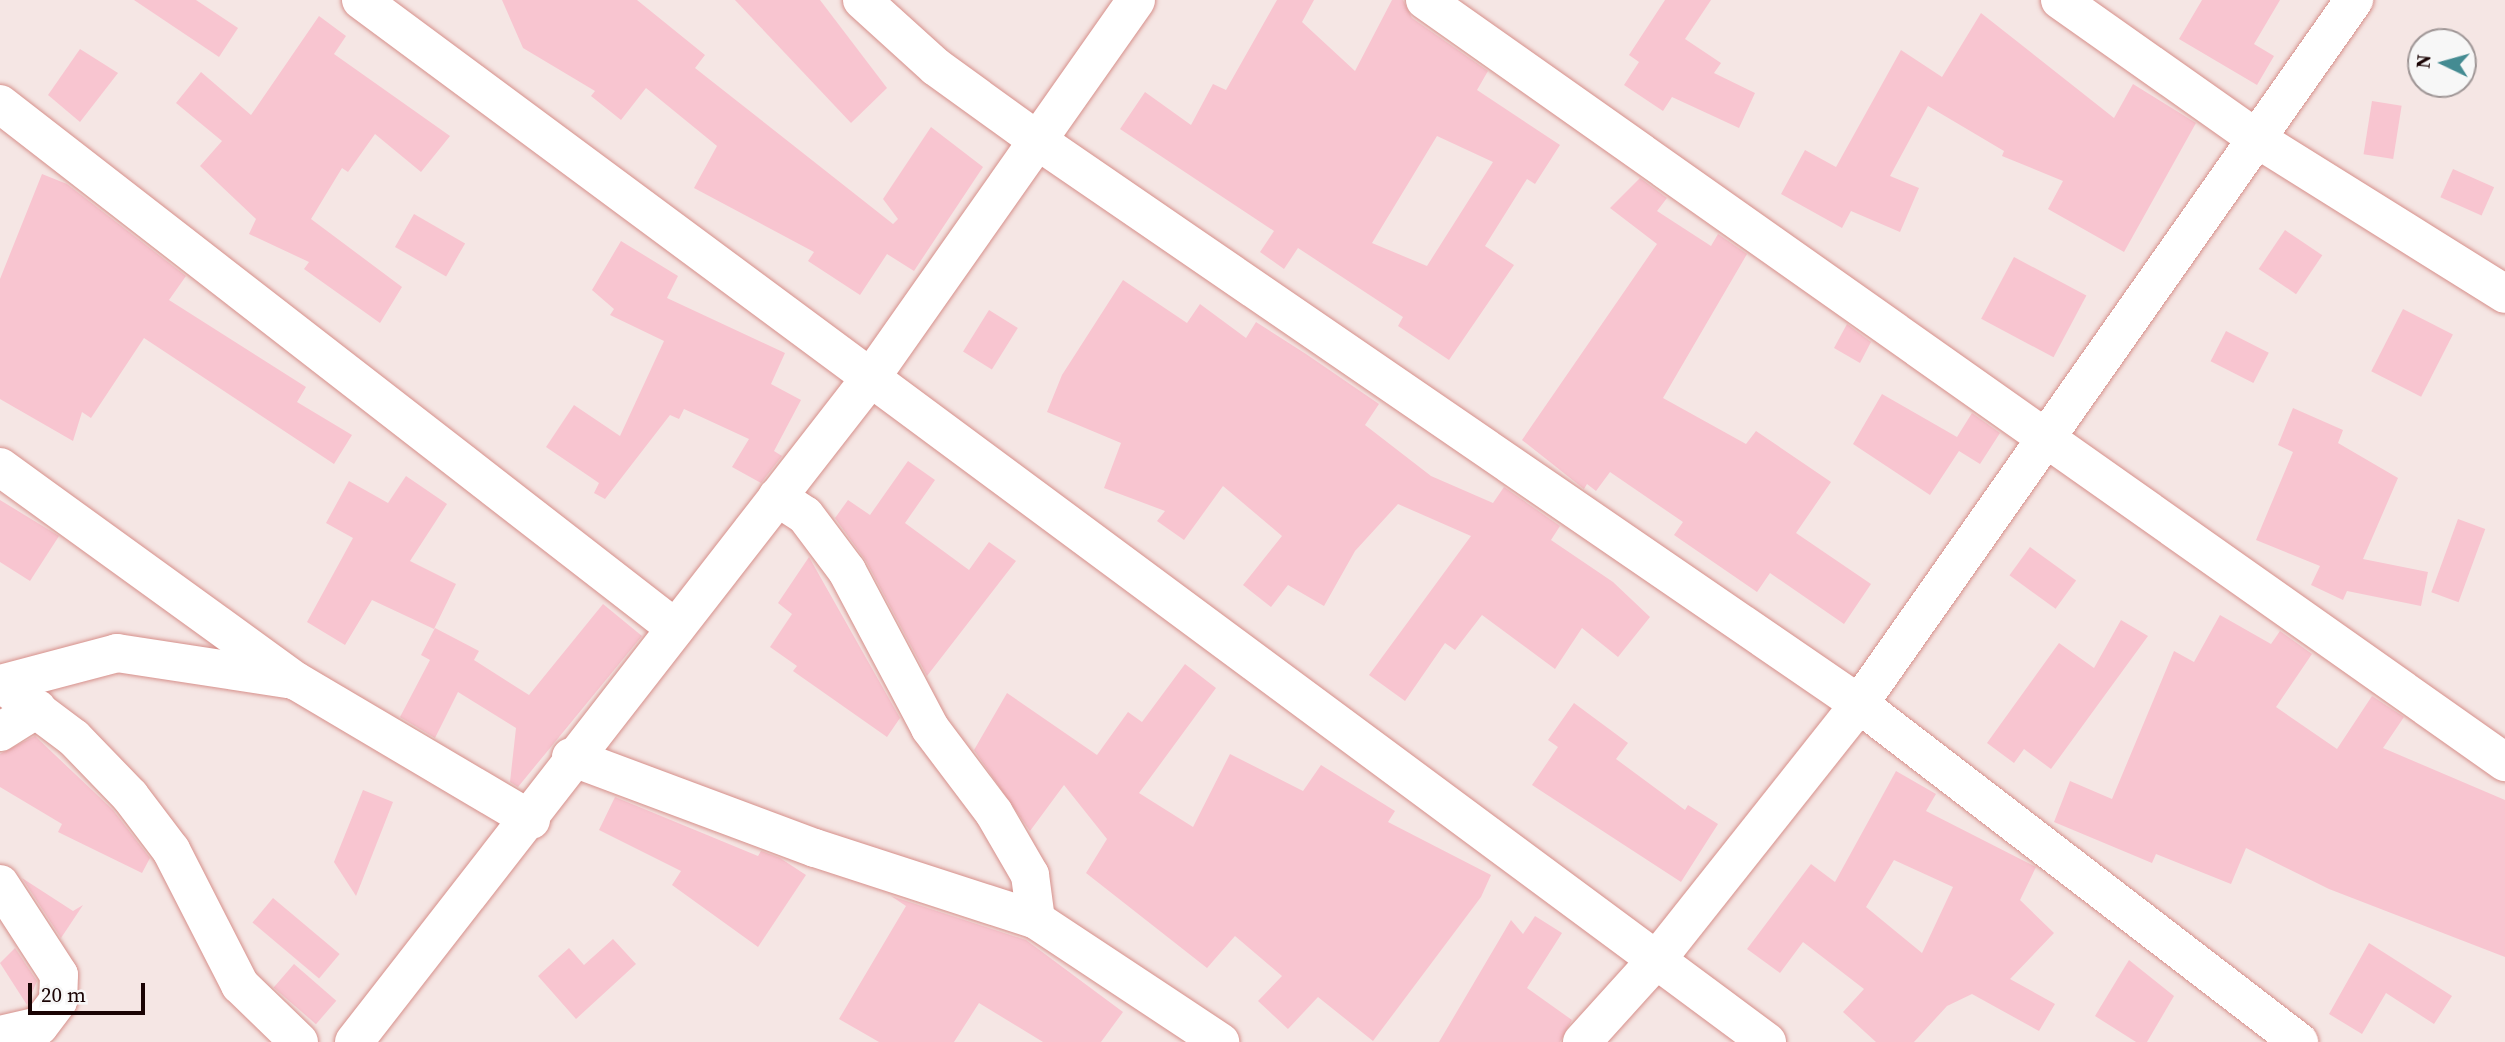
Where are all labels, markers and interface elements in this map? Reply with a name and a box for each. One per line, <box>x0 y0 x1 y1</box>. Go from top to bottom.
north arrow <box>2407 28 2477 98</box>
text: N <box>2410 53 2437 69</box>
scale bar <box>32 968 149 1012</box>
text: 20 m <box>41 980 86 1009</box>

